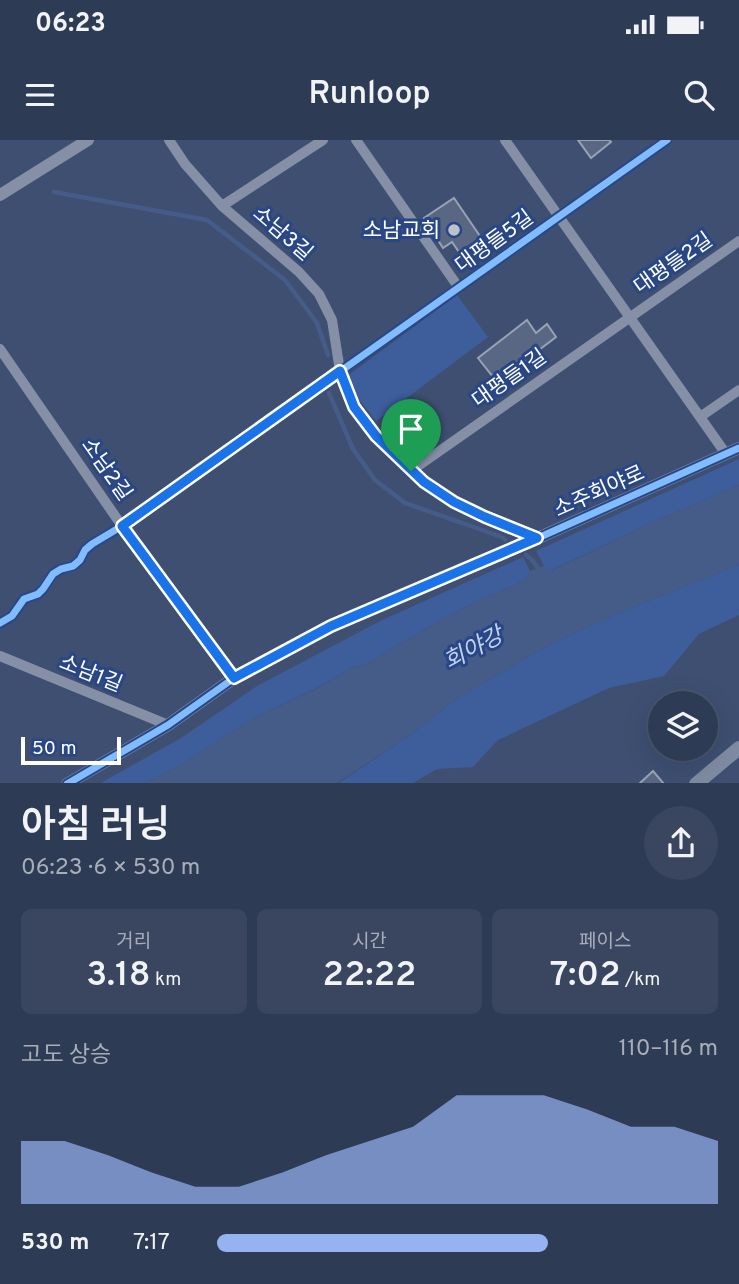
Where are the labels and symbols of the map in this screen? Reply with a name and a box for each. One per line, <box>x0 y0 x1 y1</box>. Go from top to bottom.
street label: 소남3길 <box>247 201 318 267</box>
street label: 대평들5길 <box>450 205 539 280</box>
place label: 소남교회 <box>363 218 440 245</box>
marker: 소남교회 <box>446 222 462 238</box>
street label: 대평들2길 <box>629 227 719 301</box>
street label: 대평들1길 <box>467 344 552 415</box>
pin <box>381 399 441 471</box>
street label: 소남2길 <box>74 433 137 507</box>
street label: 소주회야로 <box>550 460 649 524</box>
water label: 회야강 <box>439 621 512 678</box>
street label: 소남1길 <box>55 650 126 699</box>
scale bar <box>21 734 121 766</box>

